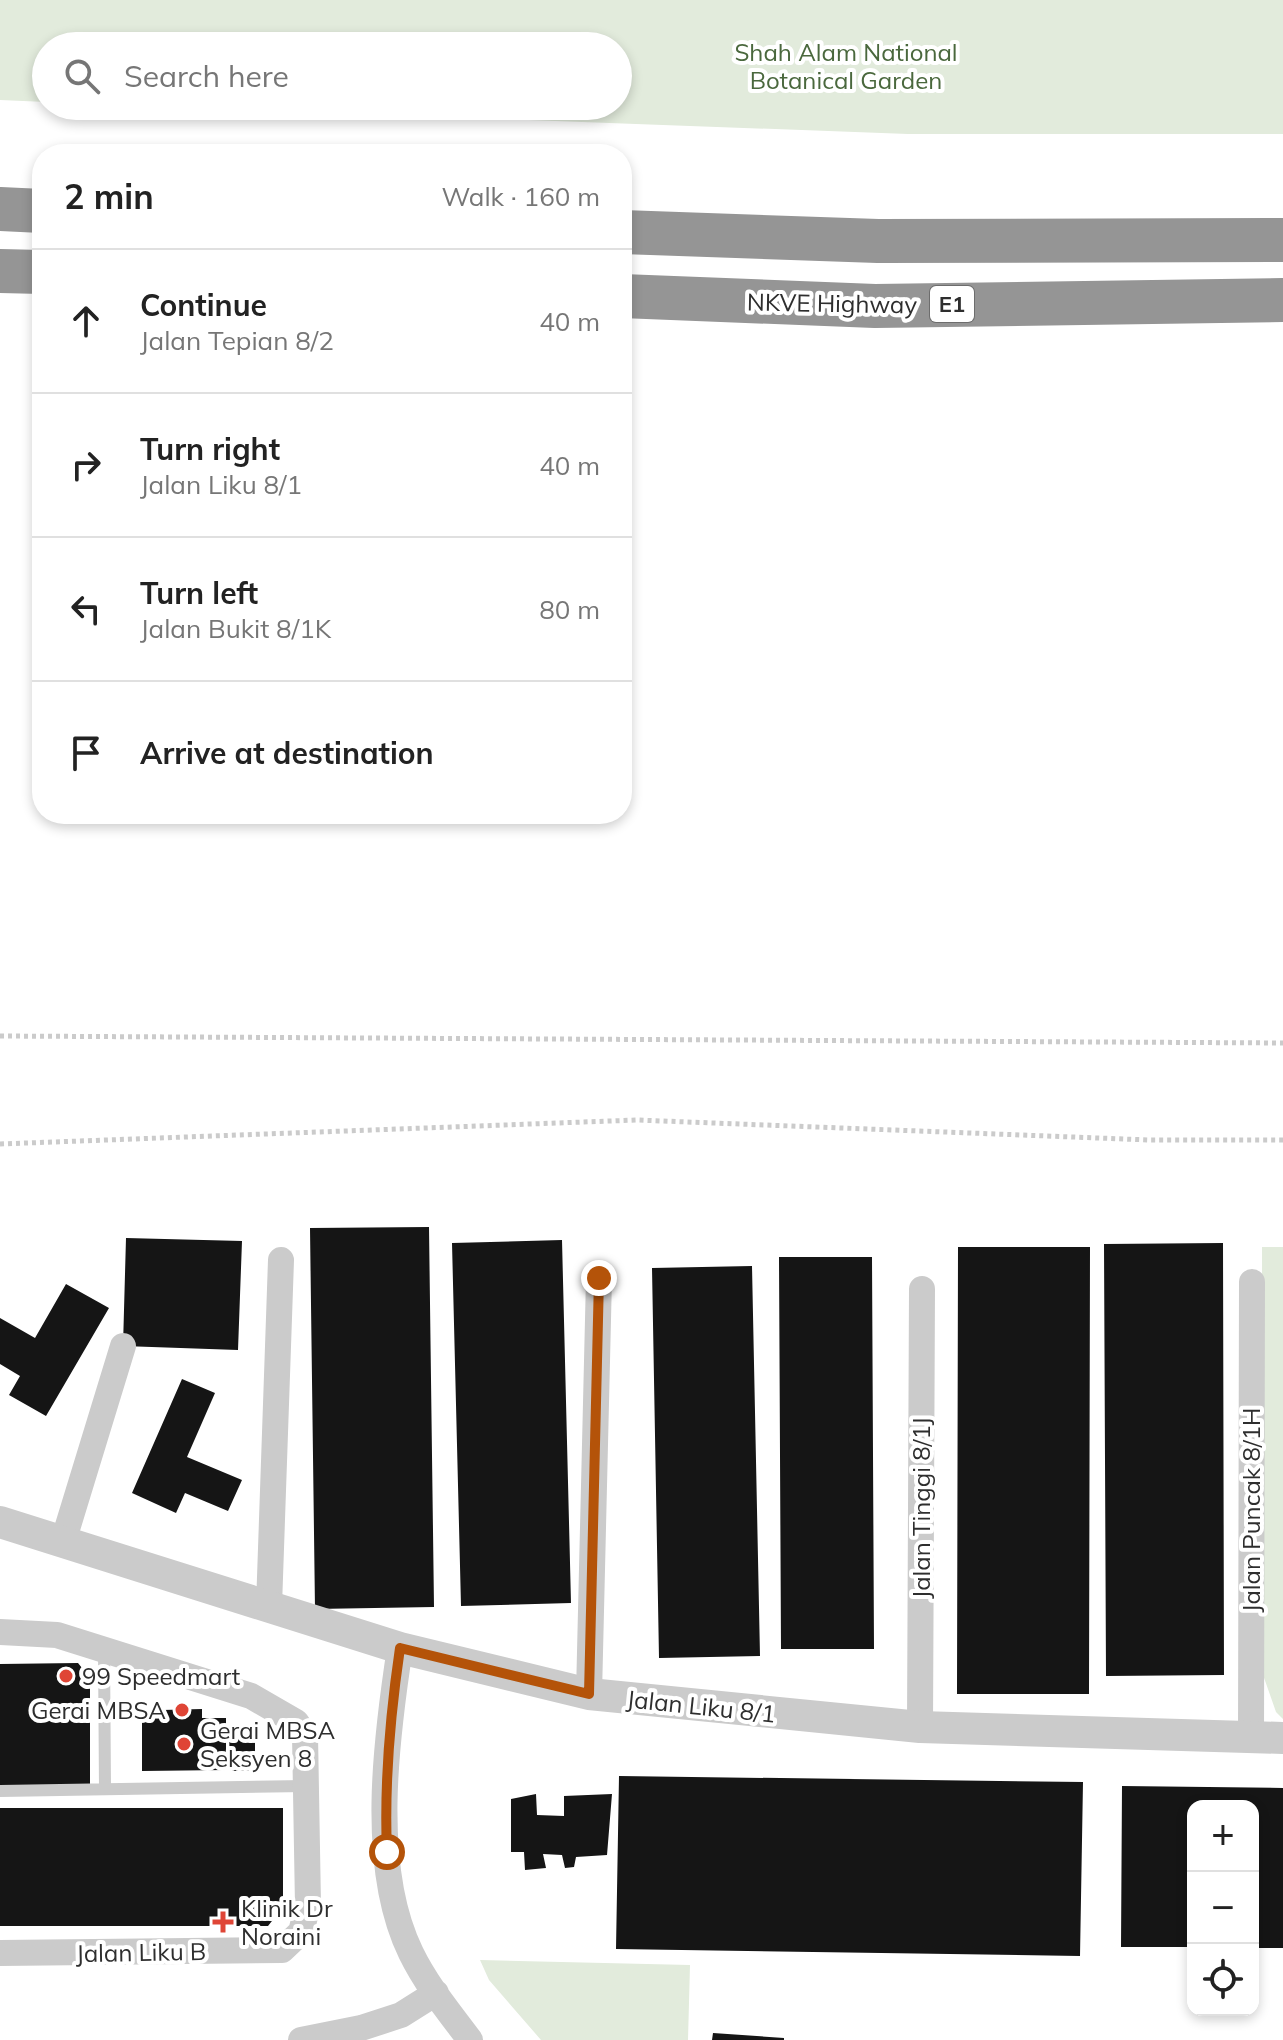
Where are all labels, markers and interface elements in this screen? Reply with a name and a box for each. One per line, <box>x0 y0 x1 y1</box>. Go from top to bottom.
search box <box>32 32 632 120</box>
park label: Shah Alam National Botanical Garden <box>734 37 958 95</box>
icon: search <box>60 54 104 98</box>
text: Search here <box>124 57 289 95</box>
text: 2 min <box>64 175 154 218</box>
text: Walk · 160 m <box>441 180 600 213</box>
text: Continue <box>140 286 267 324</box>
road number: E1 <box>930 286 974 322</box>
street label: NKVE Highway <box>747 287 918 319</box>
icon: ahead <box>64 299 108 343</box>
text: 40 m <box>539 305 600 338</box>
text: Jalan Tepian 8/2 <box>140 324 334 357</box>
text: Turn right <box>140 430 280 468</box>
icon: right <box>64 443 108 487</box>
text: 40 m <box>539 449 600 482</box>
text: Jalan Liku 8/1 <box>140 468 302 501</box>
text: Turn left <box>140 574 258 612</box>
icon: left <box>64 587 108 631</box>
text: 80 m <box>539 593 600 626</box>
text: Jalan Bukit 8/1K <box>140 612 331 645</box>
icon: arrive <box>64 731 108 775</box>
text: Arrive at destination <box>140 734 434 772</box>
route end <box>581 1260 617 1296</box>
street label: Jalan Puncak 8/1H <box>1236 1408 1266 1612</box>
street label: Jalan Tinggi 8/1J <box>906 1417 936 1599</box>
place label: 99 Speedmart <box>82 1661 240 1691</box>
marker: 99 Speedmart <box>57 1667 75 1685</box>
street label: Jalan Liku 8/1 <box>625 1683 777 1729</box>
place label: Gerai MBSA <box>31 1695 166 1725</box>
marker: Gerai MBSA <box>173 1701 191 1719</box>
place label: Gerai MBSA Seksyen 8 <box>200 1715 335 1773</box>
marker: Gerai MBSA Seksyen 8 <box>175 1735 193 1753</box>
map controls <box>1187 1800 1259 2016</box>
button: + <box>1187 1800 1259 1872</box>
route start <box>369 1834 405 1870</box>
button: − <box>1187 1872 1259 1944</box>
place label: Klinik Dr Noraini <box>241 1893 333 1951</box>
marker: Klinik Dr Noraini <box>212 1911 234 1933</box>
street label: Jalan Liku B <box>76 1936 206 1968</box>
button: locate <box>1187 1944 1259 2016</box>

